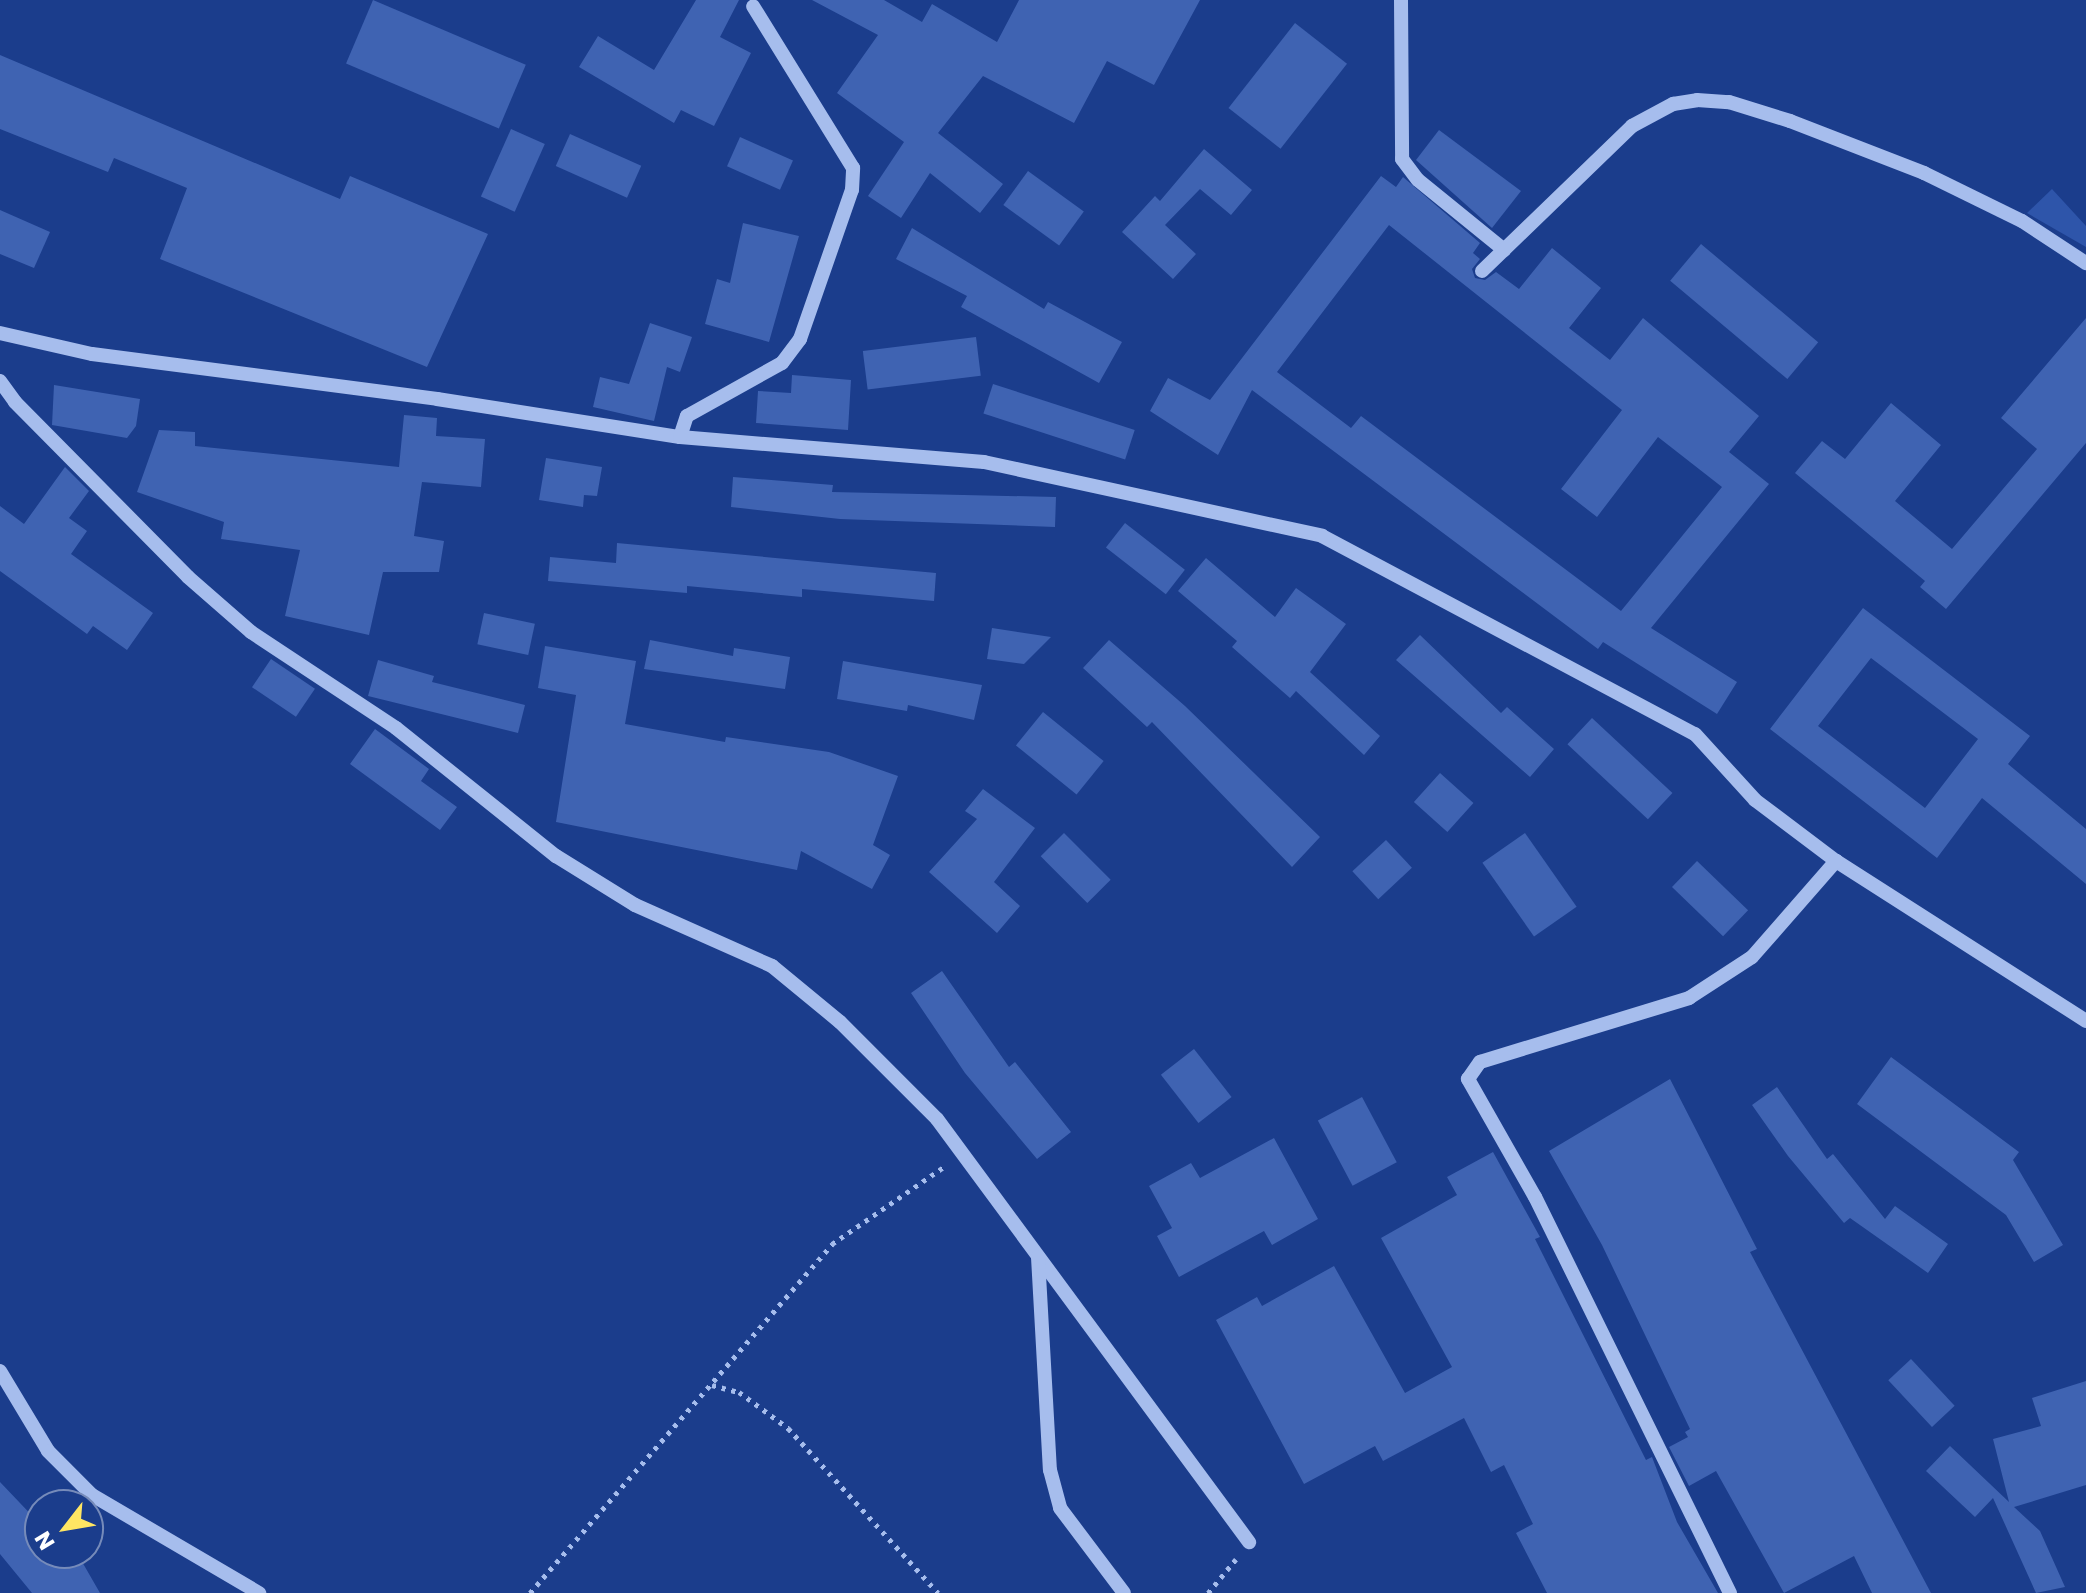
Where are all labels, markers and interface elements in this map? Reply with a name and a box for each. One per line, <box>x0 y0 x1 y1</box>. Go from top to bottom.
north arrow <box>24 1489 104 1569</box>
text: N <box>27 1526 62 1556</box>

